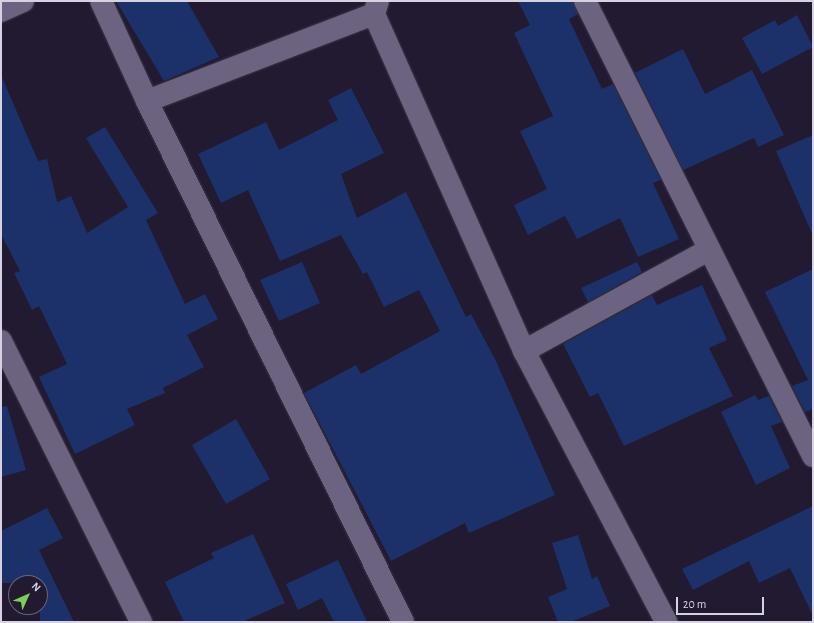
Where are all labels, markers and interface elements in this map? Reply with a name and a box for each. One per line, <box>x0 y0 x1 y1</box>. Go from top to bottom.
north arrow <box>8 575 48 615</box>
text: N <box>30 580 43 593</box>
scale bar <box>678 589 766 615</box>
text: 20 m <box>683 598 706 610</box>

